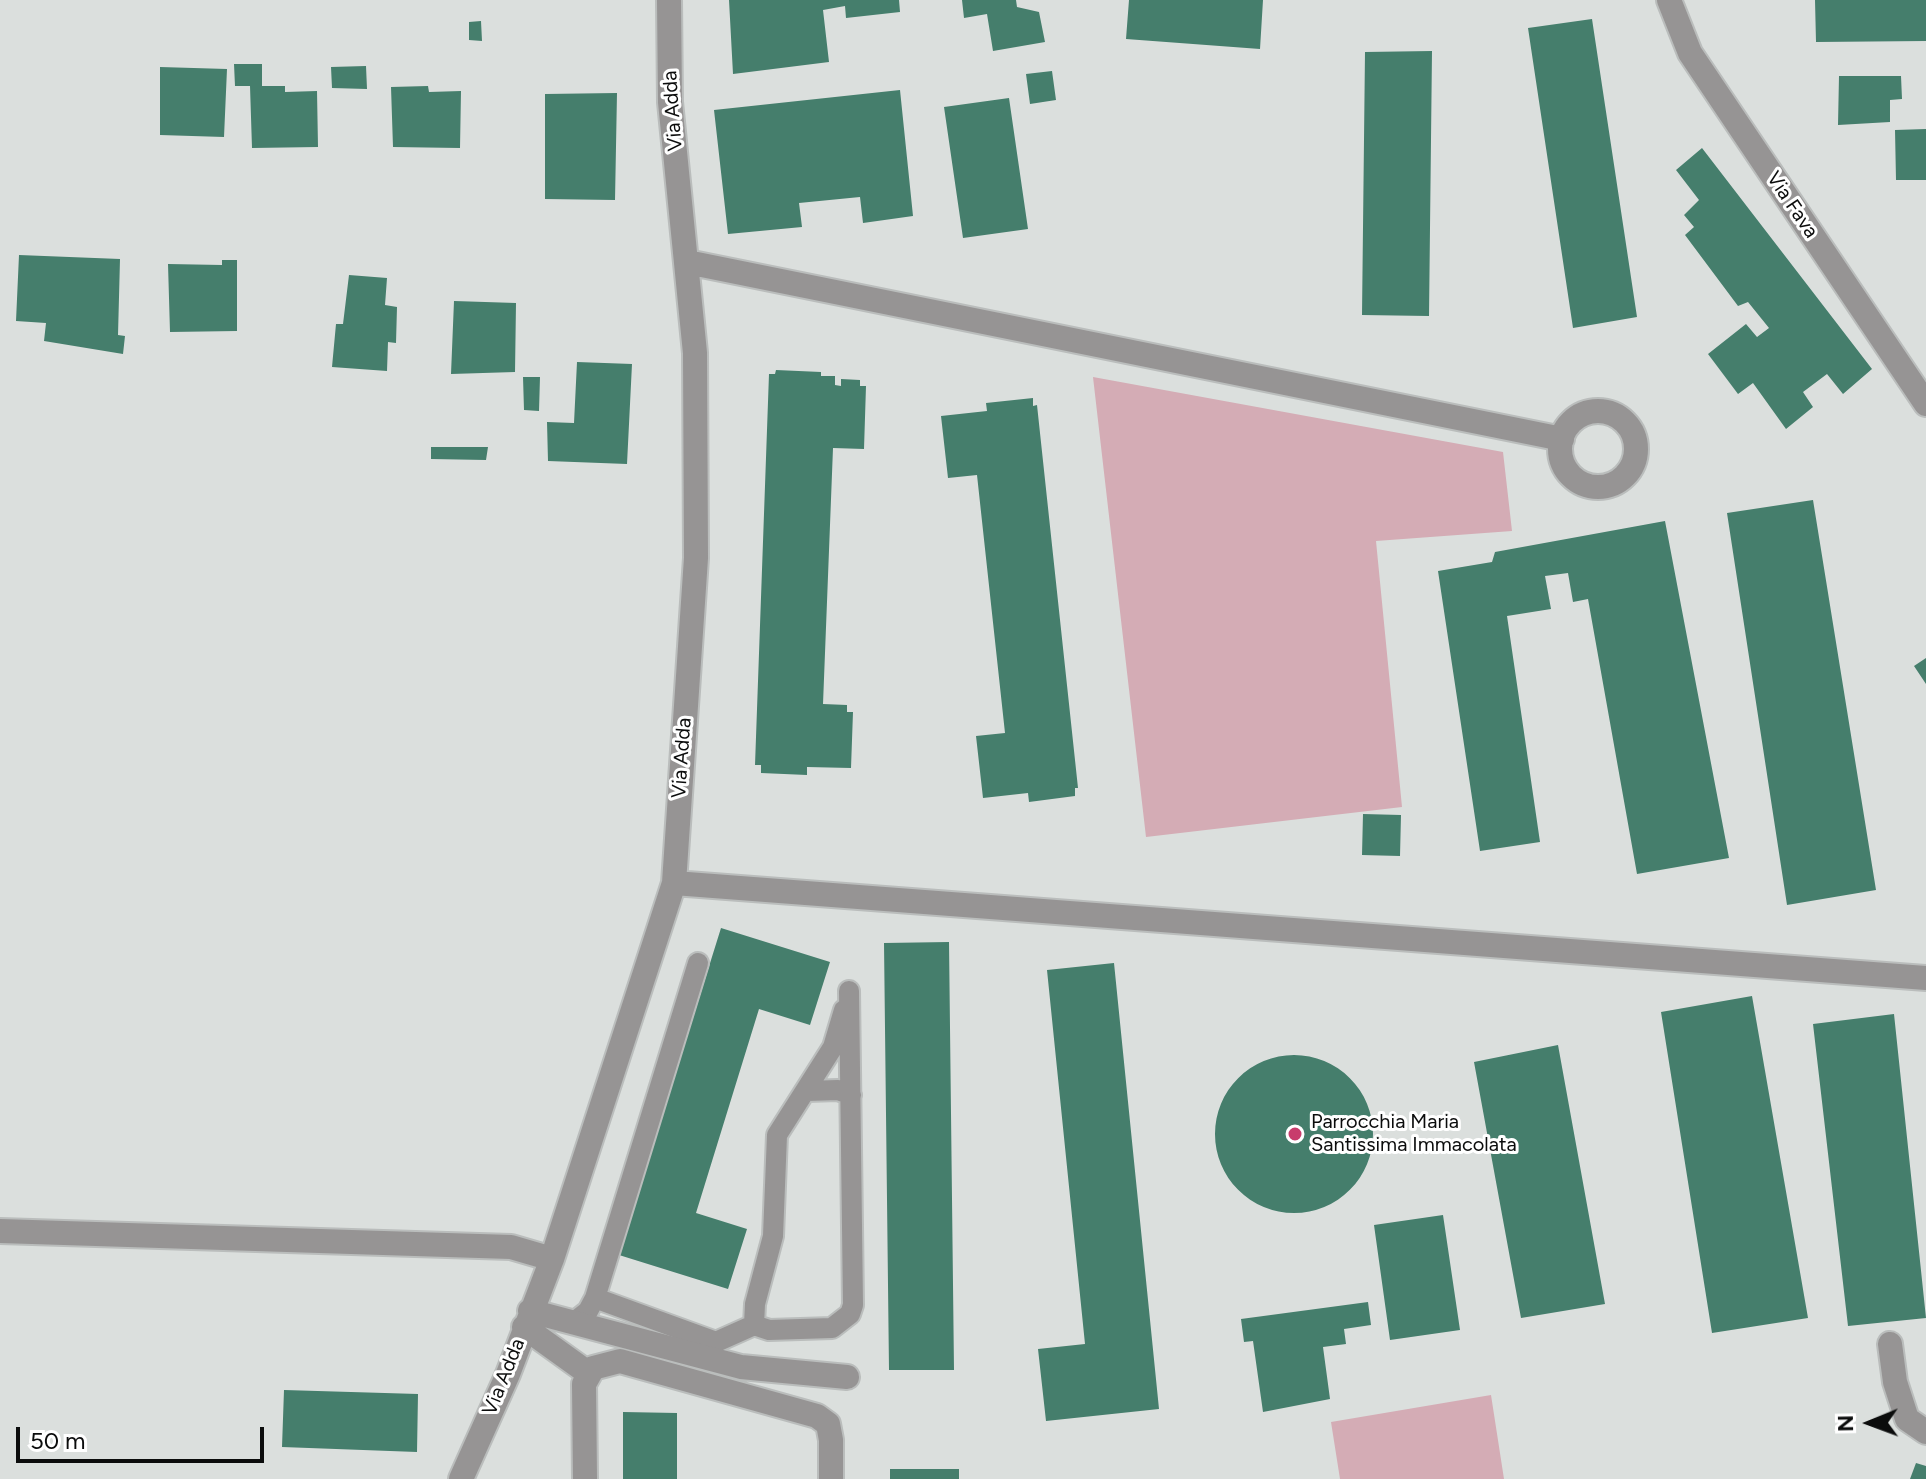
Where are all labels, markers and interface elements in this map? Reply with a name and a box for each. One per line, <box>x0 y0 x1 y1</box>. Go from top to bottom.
street label: Via Adda <box>658 70 688 152</box>
street label: Via Fava <box>1761 167 1823 243</box>
street label: Via Adda <box>667 717 697 799</box>
place label: Parrocchia Maria Santissima Immacolata <box>1311 1110 1517 1157</box>
marker: Parrocchia Maria Santissima Immacolata <box>1286 1125 1304 1143</box>
street label: Via Adda <box>478 1335 530 1419</box>
north arrow <box>1830 1383 1910 1463</box>
scale bar <box>20 1411 268 1461</box>
text: N <box>1832 1415 1859 1432</box>
text: 50 m <box>30 1426 86 1455</box>

